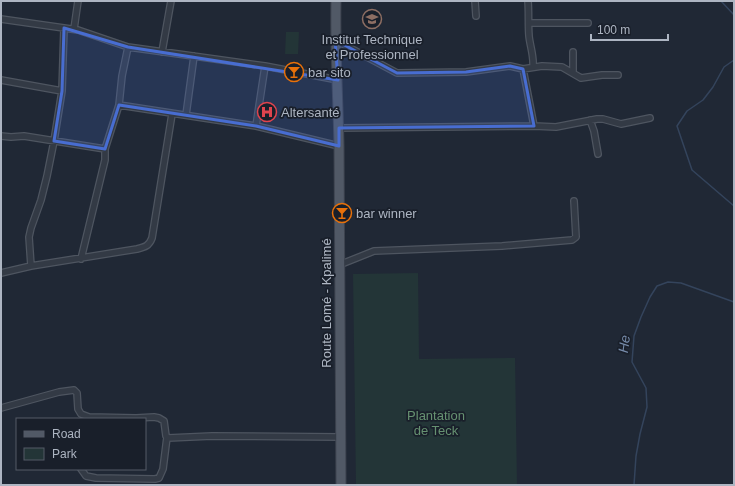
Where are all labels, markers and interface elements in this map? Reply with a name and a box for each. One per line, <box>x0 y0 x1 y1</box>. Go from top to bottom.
school or university icon: Institut Technique et Professionnel <box>361 8 383 30</box>
scale bar <box>591 16 668 42</box>
text: 100 m <box>597 23 630 37</box>
place label: Institut Technique et Professionnel <box>322 32 422 62</box>
bar icon: bar sito <box>283 61 305 83</box>
place label: bar sito <box>308 65 351 80</box>
hospital icon: Altersanté <box>256 101 278 123</box>
place label: Altersanté <box>281 105 340 120</box>
bar icon: bar winner <box>331 202 353 224</box>
place label: bar winner <box>356 206 417 221</box>
street label: Route Lomé - Kpalimé <box>319 238 334 368</box>
water label: He <box>615 334 633 354</box>
park label: Plantation de Teck <box>407 408 465 438</box>
legend <box>16 418 146 470</box>
text: Road <box>52 427 81 441</box>
text: Park <box>52 447 78 461</box>

